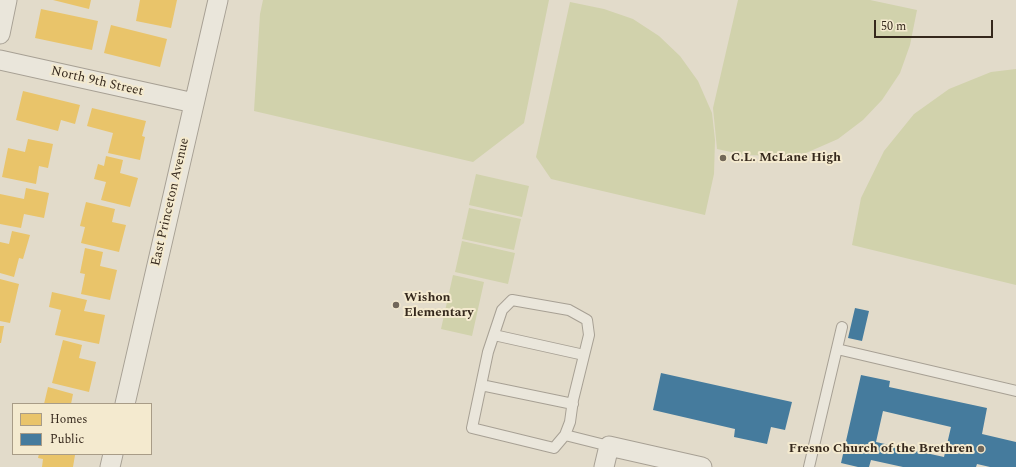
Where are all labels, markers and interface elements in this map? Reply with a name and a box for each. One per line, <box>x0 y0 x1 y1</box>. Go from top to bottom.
scale bar <box>876 12 995 38</box>
text: 50 m <box>881 17 906 36</box>
street label: North 9th Street <box>49 64 145 100</box>
street label: East Princeton Avenue <box>149 136 193 268</box>
place label: C.L. McLane High <box>731 150 841 166</box>
marker: C.L. McLane High <box>718 153 728 163</box>
place label: Wishon Elementary <box>404 290 473 321</box>
marker: Wishon Elementary <box>391 300 401 310</box>
legend <box>12 403 152 455</box>
text: Homes <box>50 410 88 429</box>
text: Public <box>50 430 84 449</box>
place label: Fresno Church of the Brethren <box>789 441 973 457</box>
marker: Fresno Church of the Brethren <box>976 444 986 454</box>

